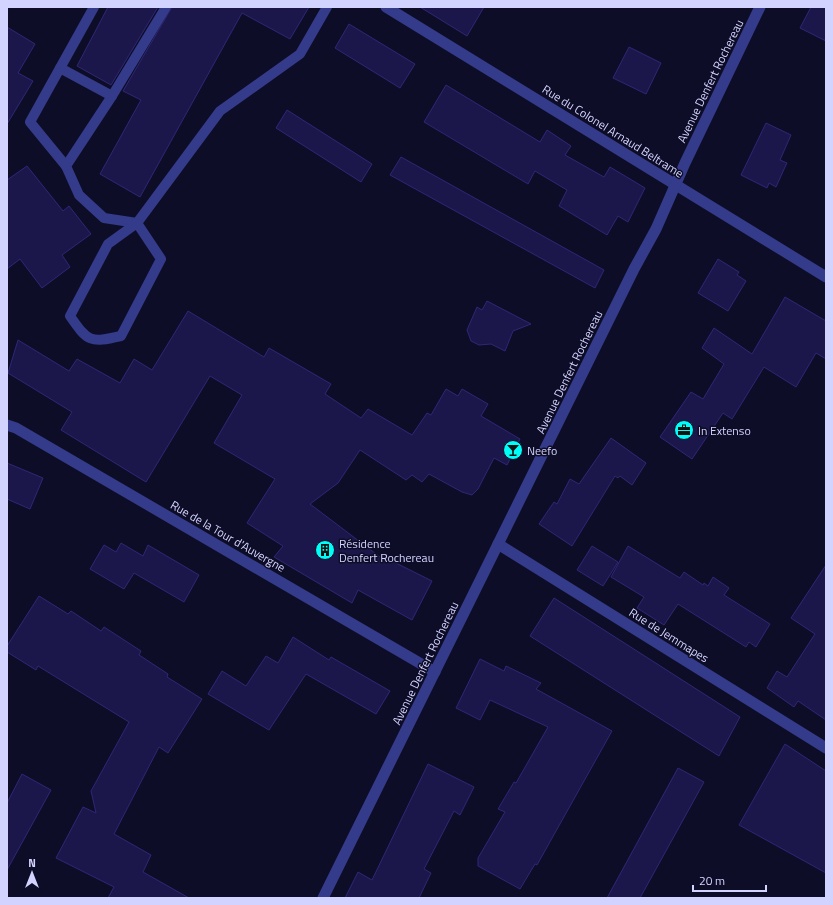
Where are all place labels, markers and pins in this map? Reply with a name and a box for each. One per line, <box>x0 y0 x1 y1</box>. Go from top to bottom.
office icon: In Extenso <box>673 419 695 441</box>
place label: In Extenso <box>698 421 751 440</box>
bar icon: Neefo <box>502 439 524 461</box>
place label: Neefo <box>527 441 557 460</box>
place label: Résidence Denfert Rochereau <box>339 534 434 567</box>
building icon: Résidence Denfert Rochereau <box>314 539 336 561</box>

